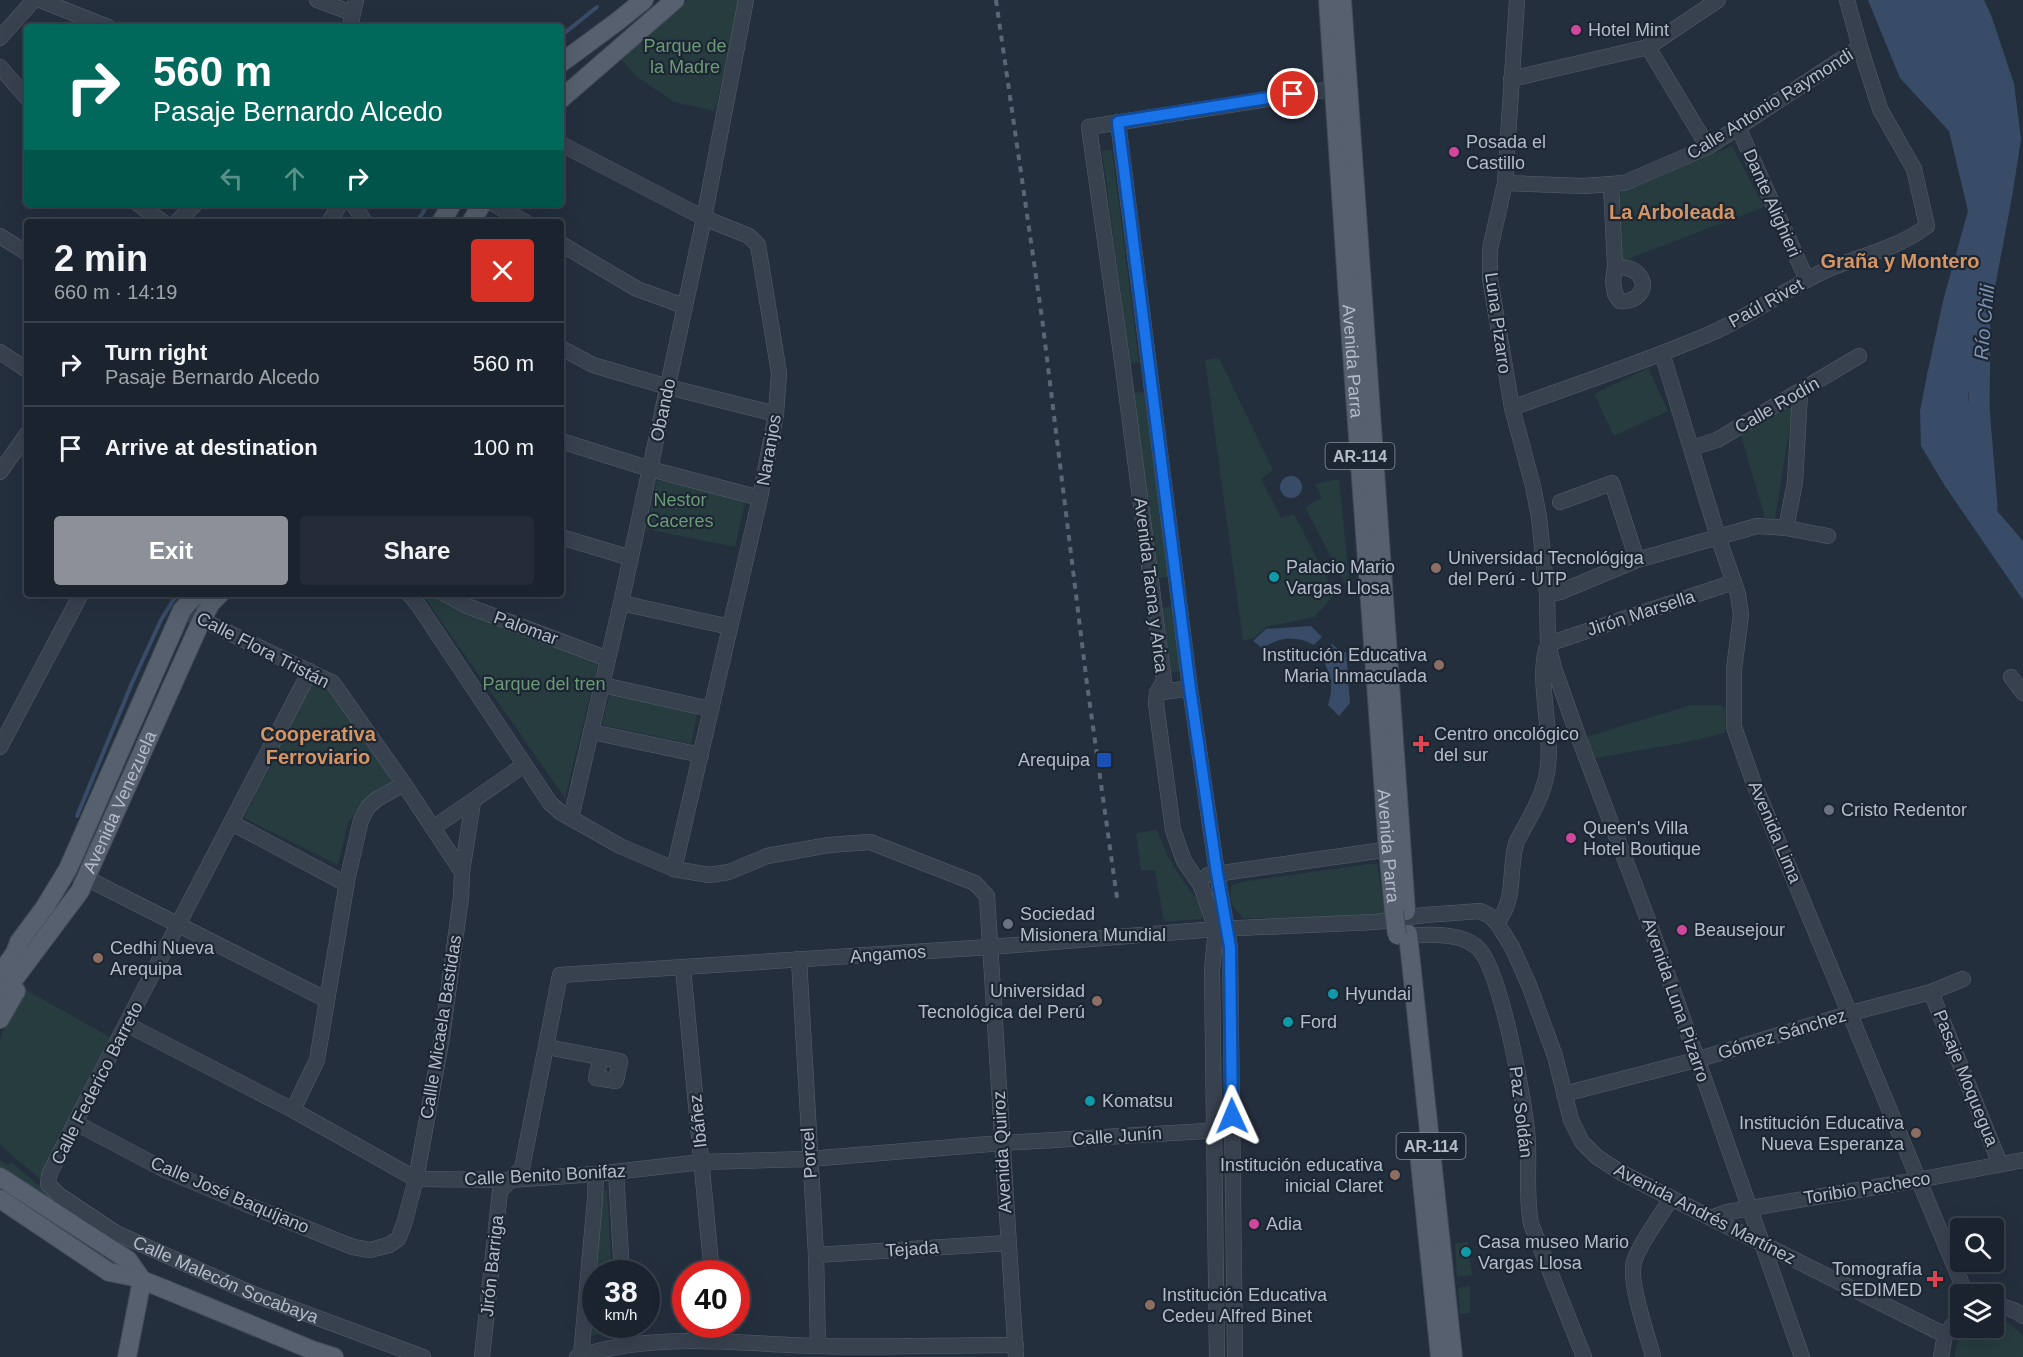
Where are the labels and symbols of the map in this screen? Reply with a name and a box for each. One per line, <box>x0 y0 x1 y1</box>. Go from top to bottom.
place label: Hotel Mint <box>1588 20 1669 40</box>
marker: Hotel Mint <box>1569 23 1583 37</box>
park label: Parque de la Madre <box>643 36 727 77</box>
street label: Calle Antonio Raymondi <box>1683 45 1857 163</box>
pin <box>1267 68 1318 119</box>
place label: Posada el Castillo <box>1466 132 1546 173</box>
marker: Posada el Castillo <box>1447 145 1461 159</box>
street label: Dante Alighieri <box>1739 146 1805 260</box>
district label: La Arboleada <box>1609 201 1736 223</box>
district label: Graña y Montero <box>1821 250 1979 272</box>
street label: Luna Pizarro <box>1481 271 1515 375</box>
street label: Paúl Rivet <box>1725 274 1807 332</box>
water label: Río Chili <box>1970 283 1998 361</box>
street label: Avenida Parra <box>1338 304 1367 420</box>
street label: Calle Rodín <box>1731 373 1823 437</box>
street label: Obando <box>647 377 679 443</box>
street label: Naranjos <box>753 413 785 487</box>
road number: AR-114 <box>1326 443 1394 469</box>
park label: Nestor Caceres <box>646 490 714 531</box>
street label: Avenida Tacna y Arica <box>1130 496 1172 675</box>
place label: Universidad Tecnológiga del Perú - UTP <box>1448 548 1645 589</box>
place label: Palacio Mario Vargas Llosa <box>1286 557 1395 598</box>
marker: Universidad Tecnológiga del Perú - UTP <box>1429 561 1443 575</box>
marker: Palacio Mario Vargas Llosa <box>1267 570 1281 584</box>
street label: Jirón Marsella <box>1585 586 1698 640</box>
street label: Palomar <box>491 607 561 649</box>
street label: Calle Flora Tristán <box>193 608 333 692</box>
place label: Institución Educativa Maria Inmaculada <box>1262 645 1428 686</box>
marker: Institución Educativa Maria Inmaculada <box>1432 658 1446 672</box>
park label: Parque del tren <box>482 674 606 694</box>
district label: Cooperativa Ferroviario <box>260 723 377 768</box>
place label: Centro oncológico del sur <box>1434 724 1579 765</box>
street label: Avenida Venezuela <box>79 727 161 876</box>
marker: Centro oncológico del sur <box>1412 735 1430 753</box>
place label: Arequipa <box>1018 750 1091 770</box>
marker: Arequipa <box>1095 751 1113 769</box>
street label: Avenida Lima <box>1745 778 1806 887</box>
street label: Avenida Parra <box>1374 788 1403 904</box>
place label: Cristo Redentor <box>1841 800 1967 820</box>
marker: Cristo Redentor <box>1822 803 1836 817</box>
place label: Queen's Villa Hotel Boutique <box>1583 818 1701 859</box>
marker: Queen's Villa Hotel Boutique <box>1564 831 1578 845</box>
place label: Sociedad Misionera Mundial <box>1020 904 1166 945</box>
street label: Avenida Luna Pizarro <box>1639 916 1713 1084</box>
marker: Sociedad Misionera Mundial <box>1001 917 1015 931</box>
place label: Beausejour <box>1694 920 1785 940</box>
marker: Beausejour <box>1675 923 1689 937</box>
street label: Callle Micaela Bastidas <box>417 934 465 1120</box>
place label: Cedhi Nueva Arequipa <box>110 938 215 979</box>
street label: Angamos <box>849 941 927 967</box>
marker: Cedhi Nueva Arequipa <box>91 951 105 965</box>
place label: Universidad Tecnológica del Perú <box>918 981 1085 1022</box>
place label: Hyundai <box>1345 984 1411 1004</box>
marker: Hyundai <box>1326 987 1340 1001</box>
marker: Universidad Tecnológica del Perú <box>1090 994 1104 1008</box>
street label: Calle Federico Barreto <box>47 998 147 1168</box>
street label: Gómez Sánchez <box>1715 1005 1849 1063</box>
street label: Pasaje Moquegua <box>1930 1007 2003 1150</box>
place label: Ford <box>1300 1012 1337 1032</box>
marker: Ford <box>1281 1015 1295 1029</box>
street label: Paz Soldán <box>1505 1065 1537 1159</box>
position arrow <box>1200 1084 1264 1148</box>
street label: Avenida Quiroz <box>989 1090 1015 1214</box>
place label: Komatsu <box>1102 1091 1173 1111</box>
street label: Ibáñez <box>685 1093 711 1149</box>
marker: Komatsu <box>1083 1094 1097 1108</box>
place label: Institución Educativa Nueva Esperanza <box>1739 1113 1905 1154</box>
street label: Calle Junín <box>1071 1123 1163 1149</box>
marker: Institución Educativa Nueva Esperanza <box>1909 1126 1923 1140</box>
street label: Porcel <box>797 1127 821 1179</box>
road number: AR-114 <box>1396 1133 1466 1159</box>
street label: Calle José Baquíjano <box>148 1153 312 1237</box>
place label: Institución educativa inicial Claret <box>1220 1155 1384 1196</box>
street label: Avenida Andrés Martínez <box>1611 1160 1799 1268</box>
street label: Calle Benito Bonifaz <box>464 1161 626 1189</box>
marker: Institución educativa inicial Claret <box>1388 1168 1402 1182</box>
street label: Toribio Pacheco <box>1802 1168 1932 1208</box>
street label: Jirón Barriga <box>477 1213 507 1318</box>
place label: Adia <box>1266 1214 1303 1234</box>
marker: Adia <box>1247 1217 1261 1231</box>
street label: Calle Malecón Socabaya <box>130 1232 322 1328</box>
place label: Casa museo Mario Vargas Llosa <box>1478 1232 1629 1273</box>
street label: Tejada <box>885 1237 940 1261</box>
marker: Casa museo Mario Vargas Llosa <box>1459 1245 1473 1259</box>
place label: Tomografía SEDIMED <box>1832 1259 1923 1300</box>
speed limit sign: 40 <box>672 1260 750 1338</box>
marker: Tomografía SEDIMED <box>1926 1270 1944 1288</box>
place label: Institución Educativa Cedeu Alfred Binet <box>1162 1285 1328 1326</box>
marker: Institución Educativa Cedeu Alfred Binet <box>1143 1298 1157 1312</box>

